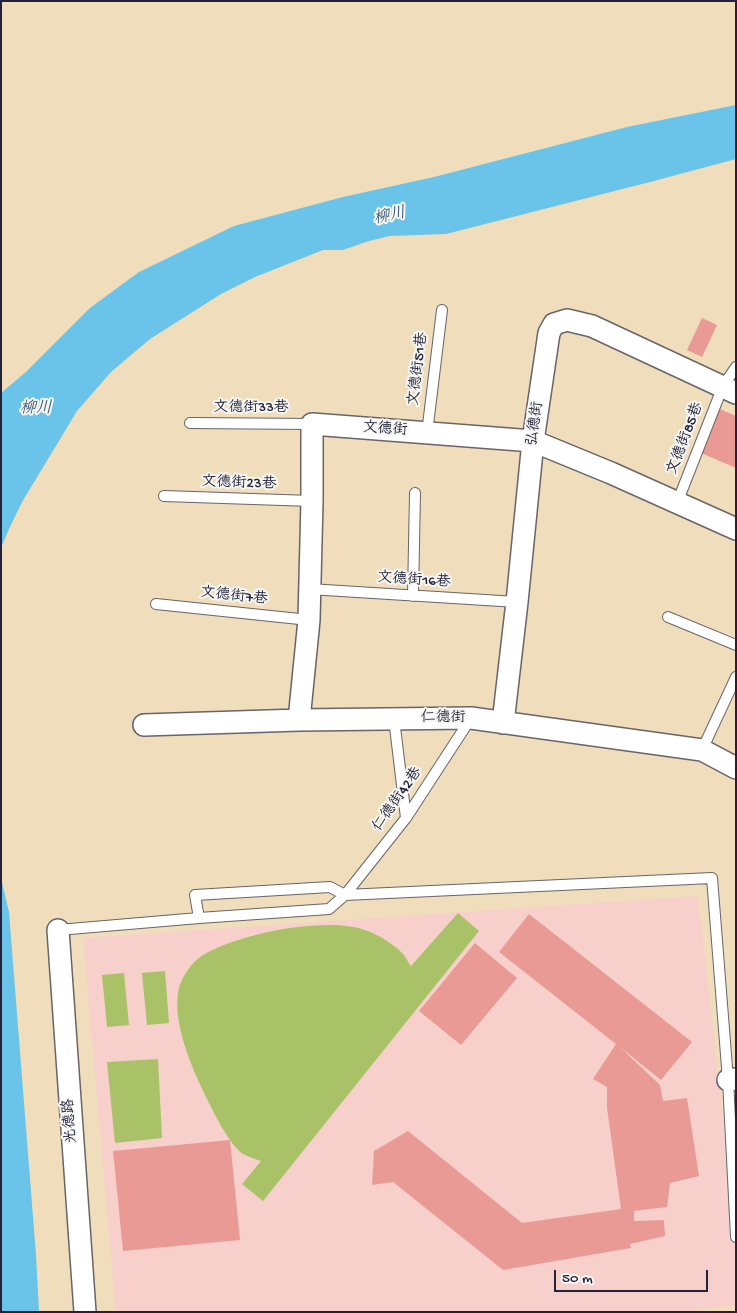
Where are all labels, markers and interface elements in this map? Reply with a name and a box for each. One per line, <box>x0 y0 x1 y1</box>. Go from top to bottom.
water label: 柳川 <box>372 204 408 230</box>
street label: 文德街51巷 <box>406 331 432 407</box>
water label: 柳川 <box>20 400 52 420</box>
street label: 文德街33巷 <box>213 400 289 418</box>
street label: 弘德街 <box>524 400 548 448</box>
street label: 文德街85巷 <box>664 400 708 478</box>
street label: 文德街 <box>362 419 408 441</box>
street label: 文德街23巷 <box>201 474 277 494</box>
street label: 文德街16巷 <box>377 569 451 593</box>
street label: 文德街7巷 <box>199 585 269 609</box>
street label: 仁德街 <box>421 710 465 728</box>
street label: 仁德街42巷 <box>369 764 427 836</box>
street label: 光德路 <box>60 1098 82 1144</box>
scale bar <box>557 1260 711 1292</box>
text: 50 m <box>562 1270 593 1288</box>

